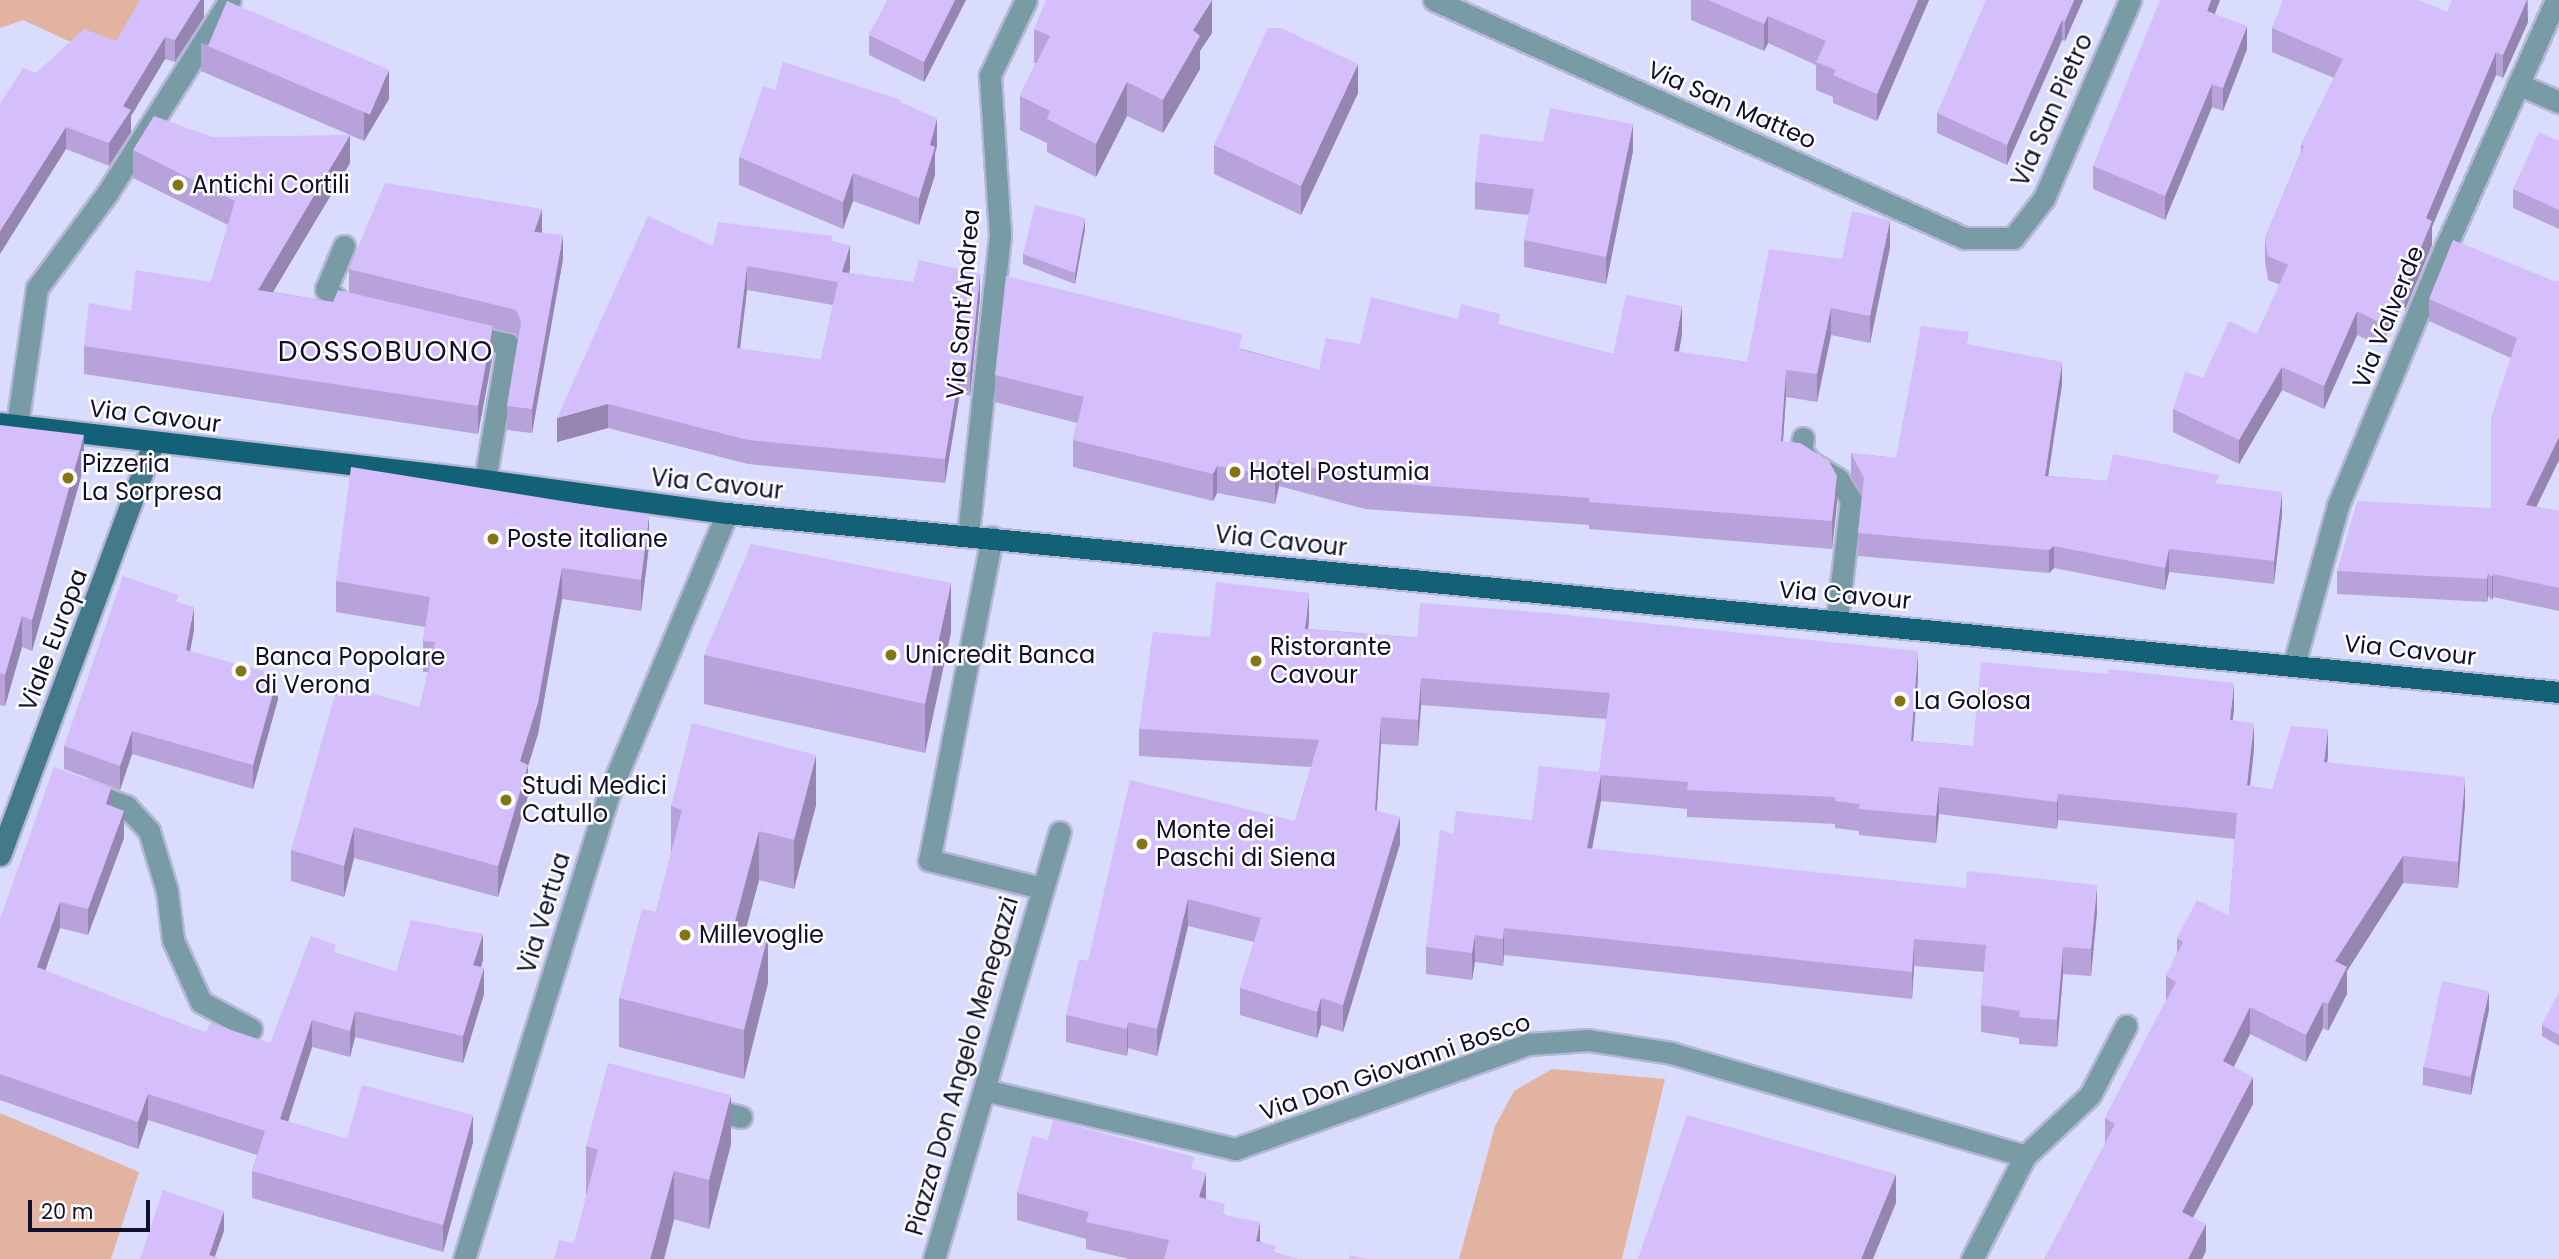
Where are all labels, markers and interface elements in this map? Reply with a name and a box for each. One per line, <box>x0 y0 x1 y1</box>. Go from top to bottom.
street label: Via San Pietro <box>2005 29 2099 191</box>
street label: Via San Matteo <box>1643 55 1821 155</box>
place label: Antichi Cortili <box>192 171 350 199</box>
marker: Antichi Cortili <box>170 177 186 193</box>
street label: Via Sant'Andrea <box>940 208 986 400</box>
street label: Via Valverde <box>2346 241 2430 393</box>
district label: DOSSOBUONO <box>279 335 493 369</box>
street label: Via Cavour <box>87 394 223 438</box>
place label: Pizzeria La Sorpresa <box>82 450 222 506</box>
place label: Hotel Postumia <box>1249 458 1430 486</box>
street label: Via Cavour <box>650 463 784 505</box>
marker: Hotel Postumia <box>1227 464 1243 480</box>
marker: Pizzeria La Sorpresa <box>60 470 76 486</box>
street label: Via Cavour <box>1214 520 1348 562</box>
place label: Poste italiane <box>507 525 668 553</box>
marker: Poste italiane <box>485 531 501 547</box>
street label: Viale Europa <box>13 565 93 715</box>
street label: Via Cavour <box>1778 575 1912 615</box>
street label: Via Cavour <box>2343 629 2477 671</box>
place label: Ristorante Cavour <box>1270 633 1391 689</box>
place label: Unicredit Banca <box>905 641 1095 669</box>
place label: Banca Popolare di Verona <box>255 643 445 699</box>
marker: Unicredit Banca <box>883 647 899 663</box>
marker: Ristorante Cavour <box>1248 653 1264 669</box>
marker: Banca Popolare di Verona <box>233 663 249 679</box>
place label: La Golosa <box>1914 687 2031 715</box>
marker: La Golosa <box>1892 693 1908 709</box>
place label: Studi Medici Catullo <box>522 772 667 828</box>
marker: Studi Medici Catullo <box>496 790 516 810</box>
place label: Monte dei Paschi di Siena <box>1156 816 1336 872</box>
marker: Monte dei Paschi di Siena <box>1134 836 1150 852</box>
street label: Via Vertua <box>512 849 576 977</box>
street label: Piazza Don Angelo Menegazzi <box>900 893 1024 1239</box>
place label: Millevoglie <box>699 921 824 949</box>
marker: Millevoglie <box>677 927 693 943</box>
street label: Via Don Giovanni Bosco <box>1256 1007 1534 1127</box>
scale bar <box>32 1186 154 1230</box>
text: 20 m <box>41 1197 94 1226</box>

